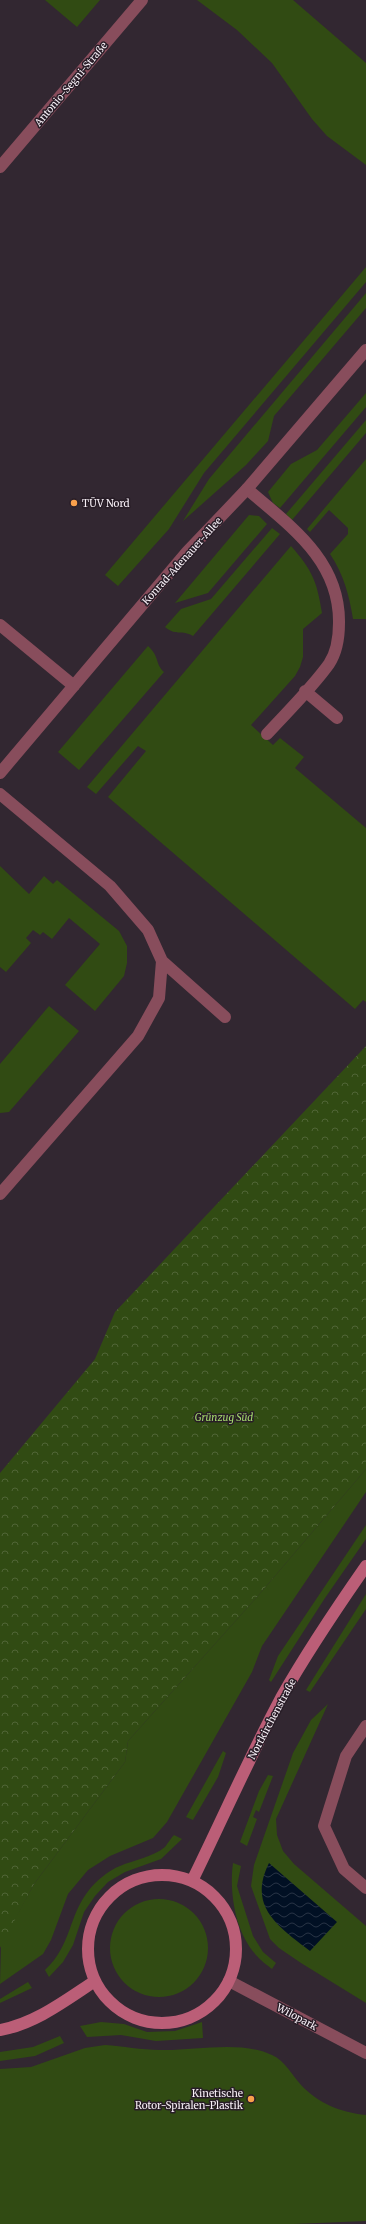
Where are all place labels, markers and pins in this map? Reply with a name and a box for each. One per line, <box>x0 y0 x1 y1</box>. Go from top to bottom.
place label: TÜV Nord <box>82 496 130 510</box>
marker: TÜV Nord <box>69 498 79 508</box>
place label: Kinetische Rotor-Spiralen-Plastik <box>135 2087 244 2112</box>
marker: Kinetische Rotor-Spiralen-Plastik <box>246 2094 256 2104</box>

